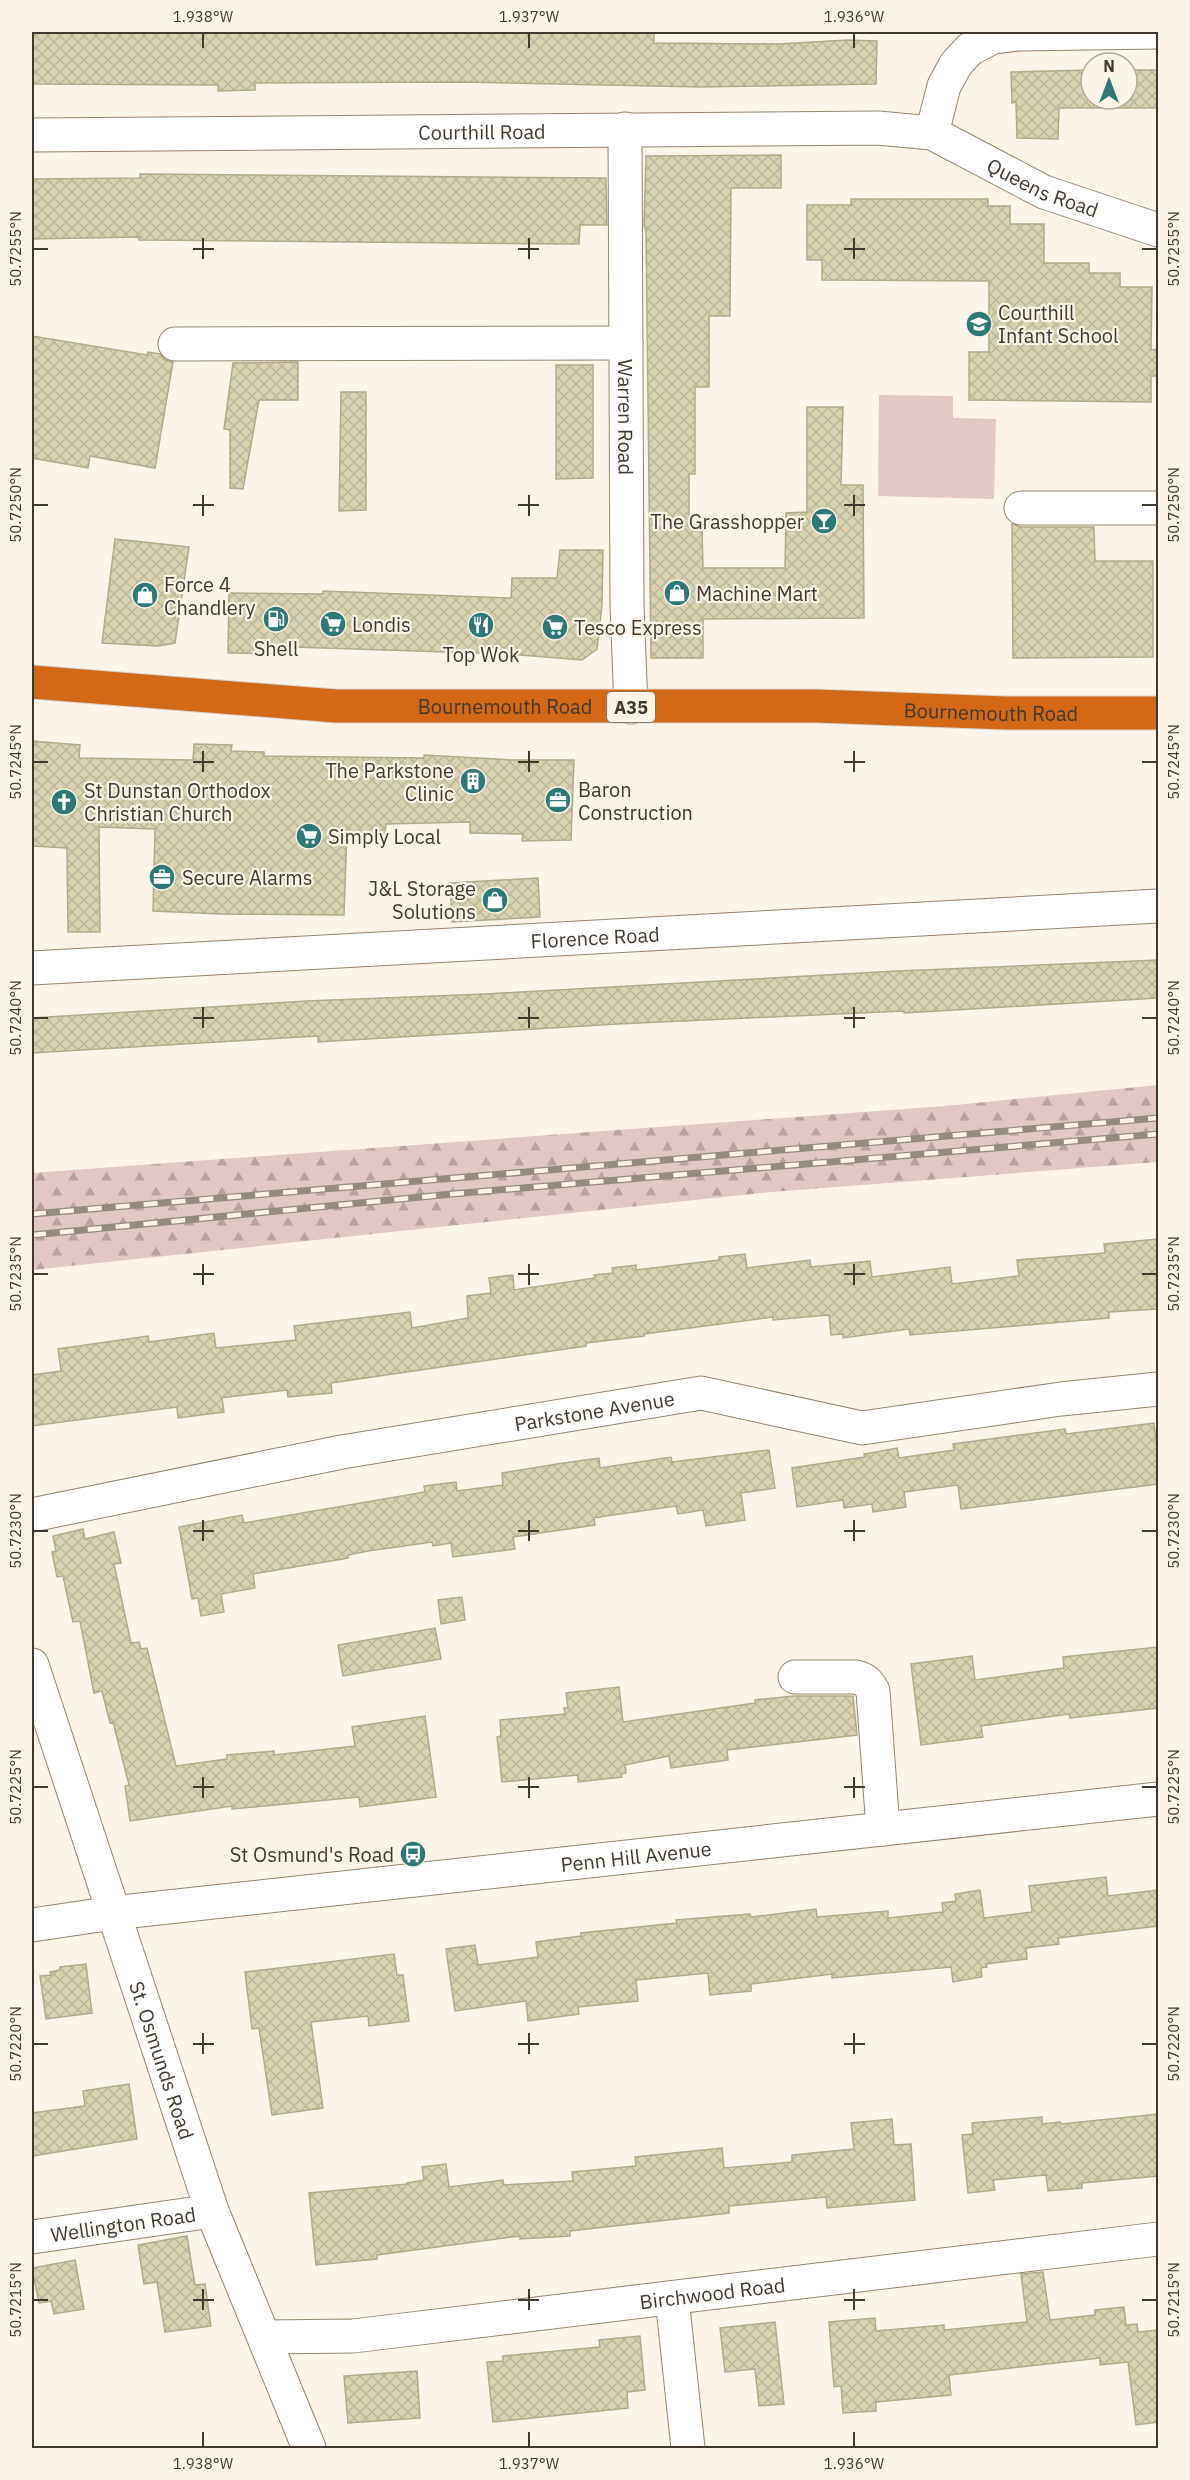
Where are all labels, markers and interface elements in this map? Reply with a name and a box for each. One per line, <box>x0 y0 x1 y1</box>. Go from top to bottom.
text: 1.938°W <box>173 7 234 26</box>
text: 1.937°W <box>499 7 560 26</box>
text: 1.936°W <box>824 7 885 26</box>
north arrow <box>1079 51 1139 111</box>
text: N <box>1103 56 1115 76</box>
street label: Courthill Road <box>418 117 546 145</box>
street label: Queens Road <box>982 151 1102 223</box>
text: 50.7255°N <box>6 211 25 287</box>
text: 50.7255°N <box>1164 211 1183 287</box>
place label: Courthill Infant School <box>998 299 1119 349</box>
school or university icon: Courthill Infant School <box>964 309 994 339</box>
street label: Warren Road <box>612 359 640 475</box>
text: 50.7250°N <box>6 467 25 543</box>
text: 50.7250°N <box>1164 467 1183 543</box>
bar icon: The Grasshopper <box>809 506 839 536</box>
place label: The Grasshopper <box>650 508 804 535</box>
place label: Force 4 Chandlery <box>164 571 255 621</box>
shop icon: Machine Mart <box>662 578 692 608</box>
shop icon: Force 4 Chandlery <box>130 580 160 610</box>
place label: Machine Mart <box>696 580 818 607</box>
fuel station icon: Shell <box>261 604 291 634</box>
supermarket icon: Londis <box>318 609 348 639</box>
restaurant icon: Top Wok <box>466 610 496 640</box>
place label: Londis <box>352 611 411 638</box>
supermarket icon: Tesco Express <box>540 612 570 642</box>
place label: Tesco Express <box>574 614 702 641</box>
place label: Shell <box>254 635 298 662</box>
place label: Top Wok <box>443 641 520 668</box>
road number: A35 <box>607 692 655 722</box>
street label: Bournemouth Road <box>418 693 592 720</box>
street label: Bournemouth Road <box>903 696 1078 727</box>
text: 50.7245°N <box>6 724 25 800</box>
text: 50.7245°N <box>1164 724 1183 800</box>
place label: The Parkstone Clinic <box>325 757 454 807</box>
building icon: The Parkstone Clinic <box>458 766 488 796</box>
place label: Baron Construction <box>578 776 693 826</box>
place label: St Dunstan Orthodox Christian Church <box>84 777 271 827</box>
office icon: Baron Construction <box>543 785 573 815</box>
church icon: St Dunstan Orthodox Christian Church <box>49 787 79 817</box>
supermarket icon: Simply Local <box>294 821 324 851</box>
place label: Simply Local <box>328 823 441 850</box>
office icon: Secure Alarms <box>147 862 177 892</box>
place label: Secure Alarms <box>182 864 312 891</box>
place label: J&L Storage Solutions <box>368 875 476 925</box>
shop icon: J&L Storage Solutions <box>480 885 510 915</box>
street label: Florence Road <box>530 920 660 954</box>
text: 50.7240°N <box>6 980 25 1056</box>
text: 50.7240°N <box>1164 980 1183 1056</box>
text: 50.7235°N <box>6 1236 25 1312</box>
text: 50.7235°N <box>1164 1236 1183 1312</box>
street label: Parkstone Avenue <box>512 1384 676 1437</box>
text: 50.7230°N <box>6 1493 25 1569</box>
text: 50.7230°N <box>1164 1493 1183 1569</box>
text: 50.7225°N <box>6 1749 25 1825</box>
text: 50.7225°N <box>1164 1749 1183 1825</box>
street label: Penn Hill Avenue <box>559 1834 713 1878</box>
bus stop icon: St Osmund's Road <box>398 1839 428 1869</box>
place label: St Osmund's Road <box>230 1841 394 1868</box>
street label: St. Osmunds Road <box>124 1977 201 2143</box>
text: 50.7220°N <box>6 2006 25 2082</box>
text: 50.7220°N <box>1164 2006 1183 2082</box>
street label: Wellington Road <box>49 2200 197 2248</box>
text: 50.7215°N <box>6 2262 25 2338</box>
text: 50.7215°N <box>1164 2262 1183 2338</box>
street label: Birchwood Road <box>638 2271 787 2315</box>
text: 1.938°W <box>173 2454 234 2473</box>
text: 1.937°W <box>499 2454 560 2473</box>
text: 1.936°W <box>824 2454 885 2473</box>

